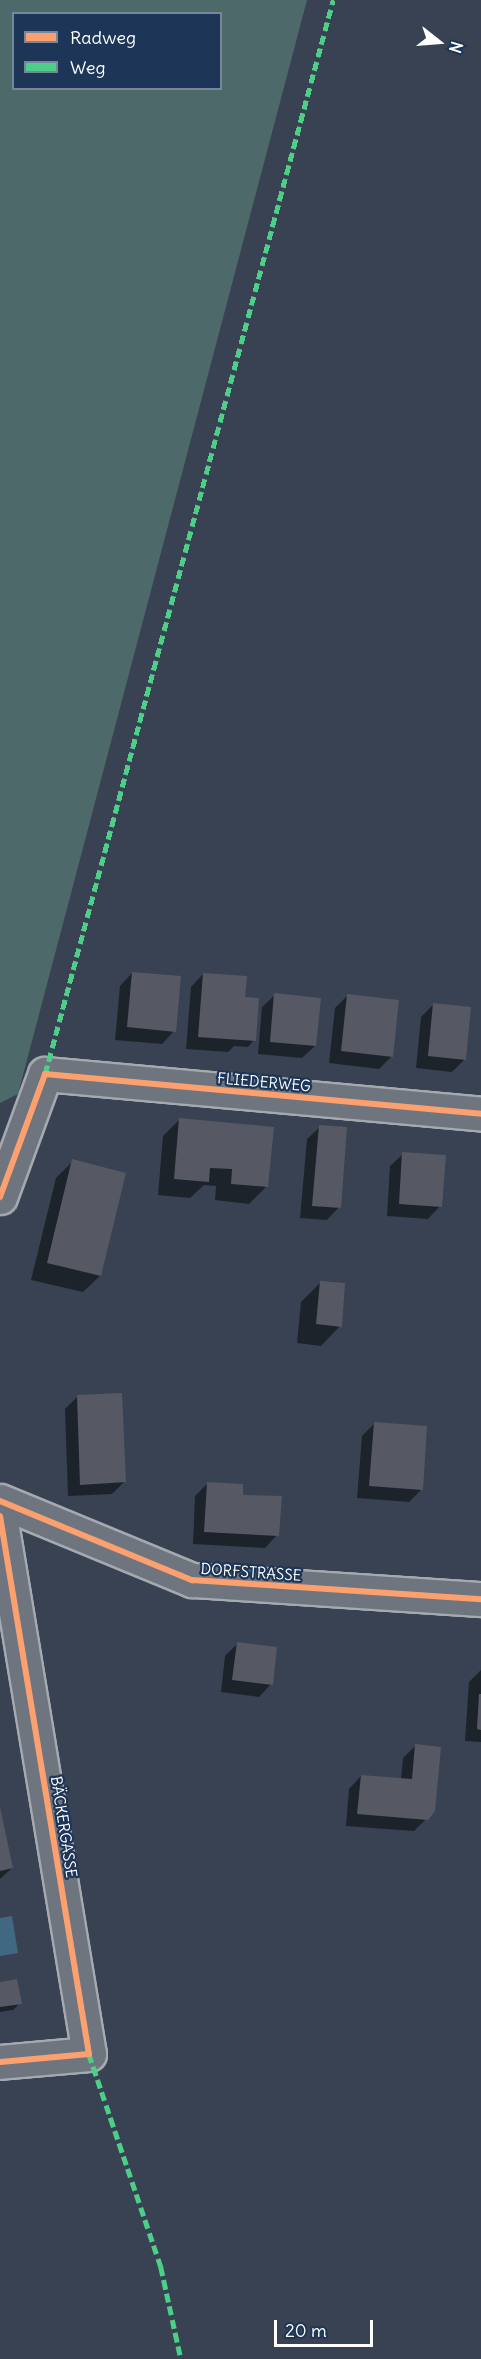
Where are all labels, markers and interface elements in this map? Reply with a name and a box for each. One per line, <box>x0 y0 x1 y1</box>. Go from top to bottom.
legend <box>12 12 222 90</box>
north arrow <box>409 12 469 72</box>
text: Radweg <box>70 26 136 49</box>
text: N <box>445 39 467 55</box>
text: Weg <box>70 56 105 79</box>
street label: FLIEDERWEG <box>216 1069 312 1095</box>
street label: DORFSTRASSE <box>200 1559 302 1585</box>
street label: BÄCKERGASSE <box>47 1775 81 1879</box>
scale bar <box>277 2308 376 2346</box>
text: 20 m <box>285 2319 327 2342</box>

